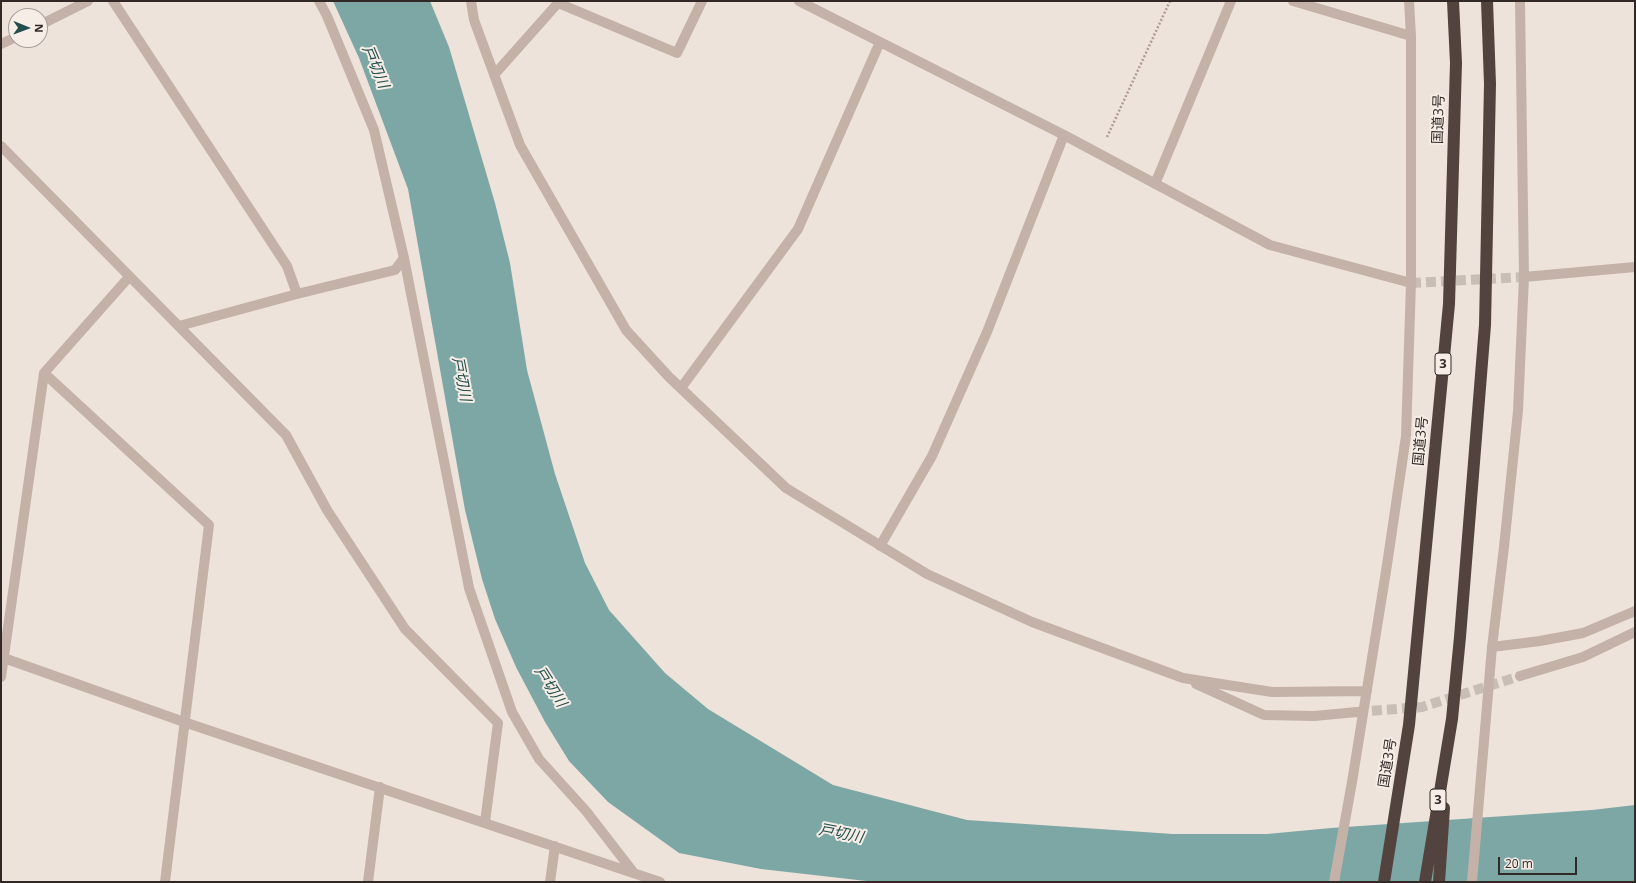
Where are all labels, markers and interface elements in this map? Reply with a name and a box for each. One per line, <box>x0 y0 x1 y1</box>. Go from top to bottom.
north arrow <box>8 8 48 48</box>
text: N <box>32 24 47 33</box>
water label: 戸切川 <box>358 43 392 91</box>
street label: 国道3号 <box>1430 94 1448 144</box>
road number: 3 <box>1435 353 1451 375</box>
water label: 戸切川 <box>448 355 474 403</box>
street label: 国道3号 <box>1410 415 1432 467</box>
water label: 戸切川 <box>530 663 570 711</box>
street label: 国道3号 <box>1376 737 1400 789</box>
road number: 3 <box>1430 789 1446 811</box>
water label: 戸切川 <box>817 821 865 847</box>
scale bar <box>1500 849 1579 875</box>
text: 20 m <box>1505 855 1533 872</box>

